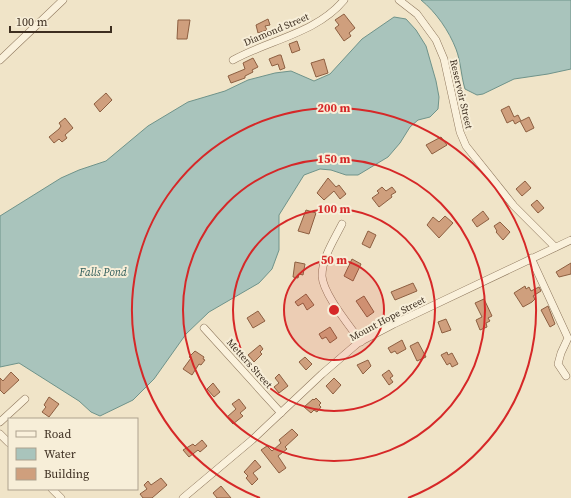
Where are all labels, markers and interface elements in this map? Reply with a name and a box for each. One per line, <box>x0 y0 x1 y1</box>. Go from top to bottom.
scale bar <box>10 8 111 34</box>
street label: Diamond Street <box>242 10 311 49</box>
text: 100 m <box>16 14 48 30</box>
street label: Reservoir Street <box>447 58 476 131</box>
text: 200 m <box>318 100 351 116</box>
text: 150 m <box>318 151 351 167</box>
text: 100 m <box>318 201 351 217</box>
text: 50 m <box>321 252 347 268</box>
water label: Falls Pond <box>78 265 127 280</box>
street label: Mount Hope Street <box>347 293 428 344</box>
centre of rings <box>327 303 341 317</box>
street label: Metters Street <box>224 336 276 391</box>
legend <box>8 418 138 490</box>
text: Road <box>44 426 71 442</box>
text: Water <box>44 446 76 462</box>
text: Building <box>44 466 89 482</box>

